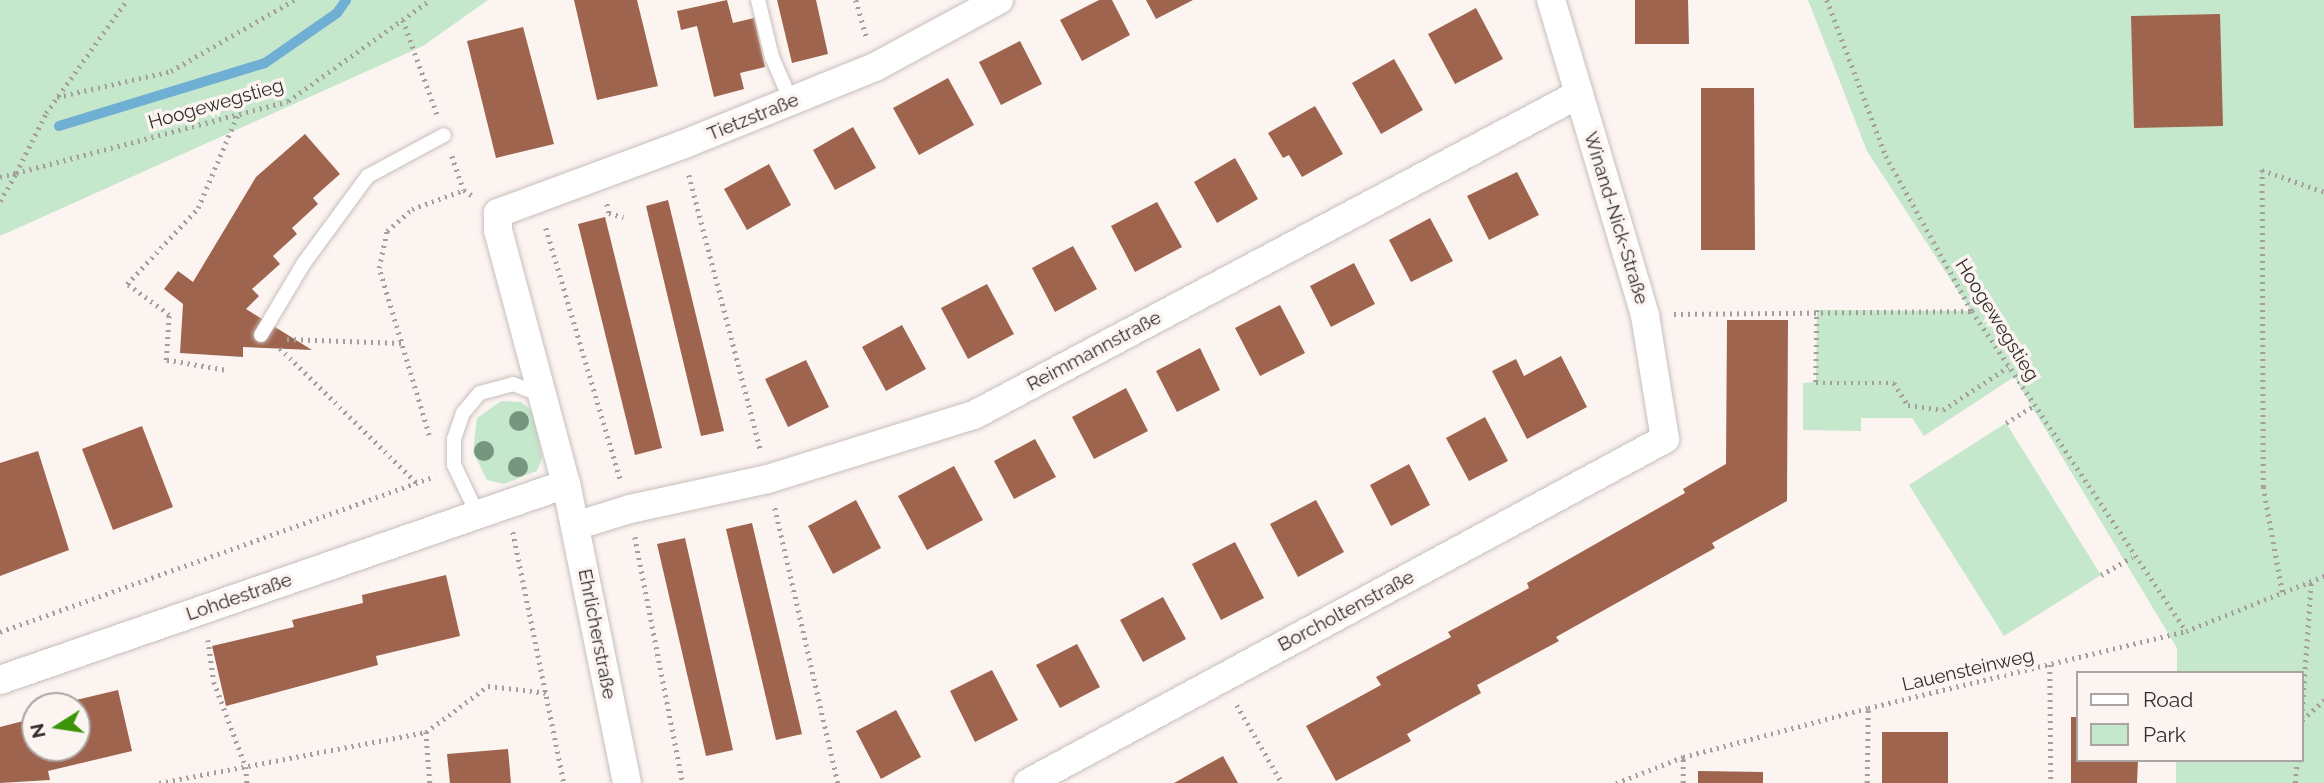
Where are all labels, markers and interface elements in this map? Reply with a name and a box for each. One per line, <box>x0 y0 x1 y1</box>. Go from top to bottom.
street label: Hoogewegstieg <box>146 74 286 134</box>
street label: Tietzstraße <box>704 88 802 146</box>
street label: Winand-Nick-Straße <box>1579 129 1653 307</box>
street label: Hoogewegstieg <box>1950 255 2044 385</box>
street label: Reimmannstraße <box>1023 306 1165 396</box>
street label: Borcholtenstraße <box>1274 566 1418 656</box>
street label: Ehrlicherstraße <box>573 567 621 701</box>
street label: Lohdestraße <box>183 568 295 626</box>
street label: Lauensteinweg <box>1900 644 2036 696</box>
legend <box>2076 671 2303 762</box>
text: Road <box>2143 687 2193 712</box>
north arrow <box>21 692 91 762</box>
text: N <box>25 722 50 740</box>
text: Park <box>2143 722 2186 747</box>

